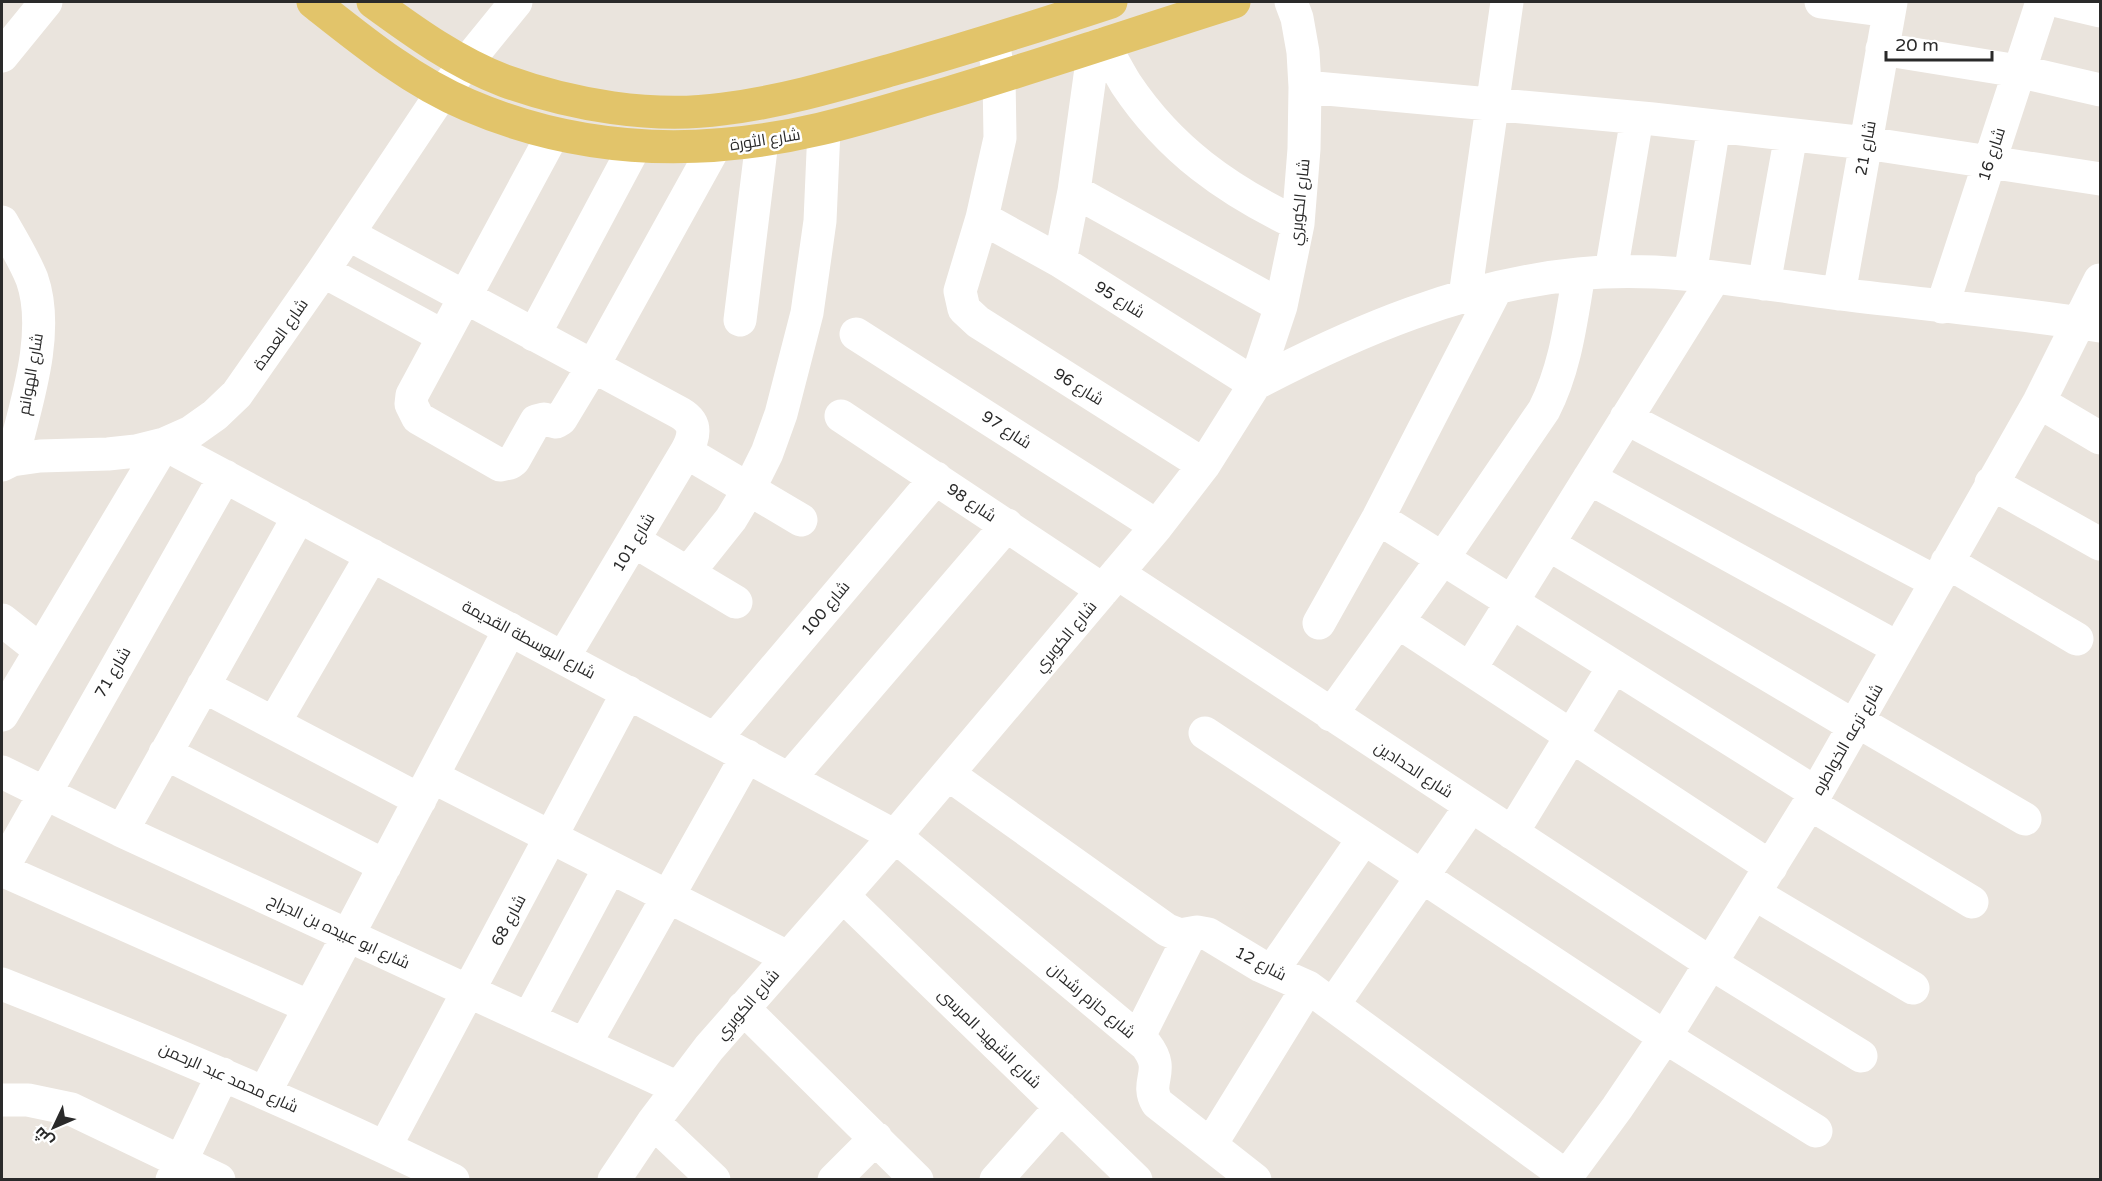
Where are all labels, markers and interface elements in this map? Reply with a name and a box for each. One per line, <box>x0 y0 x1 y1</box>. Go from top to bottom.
scale bar <box>1886 24 1992 62</box>
text: 20 m <box>1895 34 1939 56</box>
street label: شارع 21 <box>1851 119 1882 177</box>
street label: شارع الثورة <box>728 125 802 156</box>
street label: شارع 16 <box>1974 125 2011 184</box>
street label: شارع الكوبري <box>1285 158 1317 247</box>
street label: شارع 95 <box>1090 277 1148 324</box>
street label: شارع العمدة <box>249 295 314 375</box>
street label: شارع الهوانم <box>14 332 49 417</box>
street label: شارع 96 <box>1049 364 1107 411</box>
street label: شارع 97 <box>977 406 1035 454</box>
street label: شارع 98 <box>942 479 1000 527</box>
street label: شارع 101 <box>608 509 660 576</box>
street label: شارع 100 <box>797 577 855 641</box>
street label: شارع البوسطة القديمة <box>458 596 599 684</box>
street label: شارع الكوبري <box>1030 597 1104 678</box>
street label: شارع 71 <box>90 644 136 702</box>
street label: شارع ترعه الخواطره <box>1808 680 1889 799</box>
street label: شارع الحدادين <box>1370 737 1456 803</box>
street label: شارع ابو عبيده بن الجراح <box>264 890 413 975</box>
street label: شارع 68 <box>487 891 532 950</box>
street label: شارع 12 <box>1231 942 1290 986</box>
street label: شارع حازم رشدان <box>1043 958 1139 1044</box>
street label: شارع الكوبري <box>712 965 786 1046</box>
street label: شارع الشهيد المرسى <box>933 984 1045 1094</box>
street label: شارع محمد عبد الرحمن <box>156 1038 301 1118</box>
north arrow <box>24 1097 84 1157</box>
text: ش <box>30 1122 58 1151</box>

